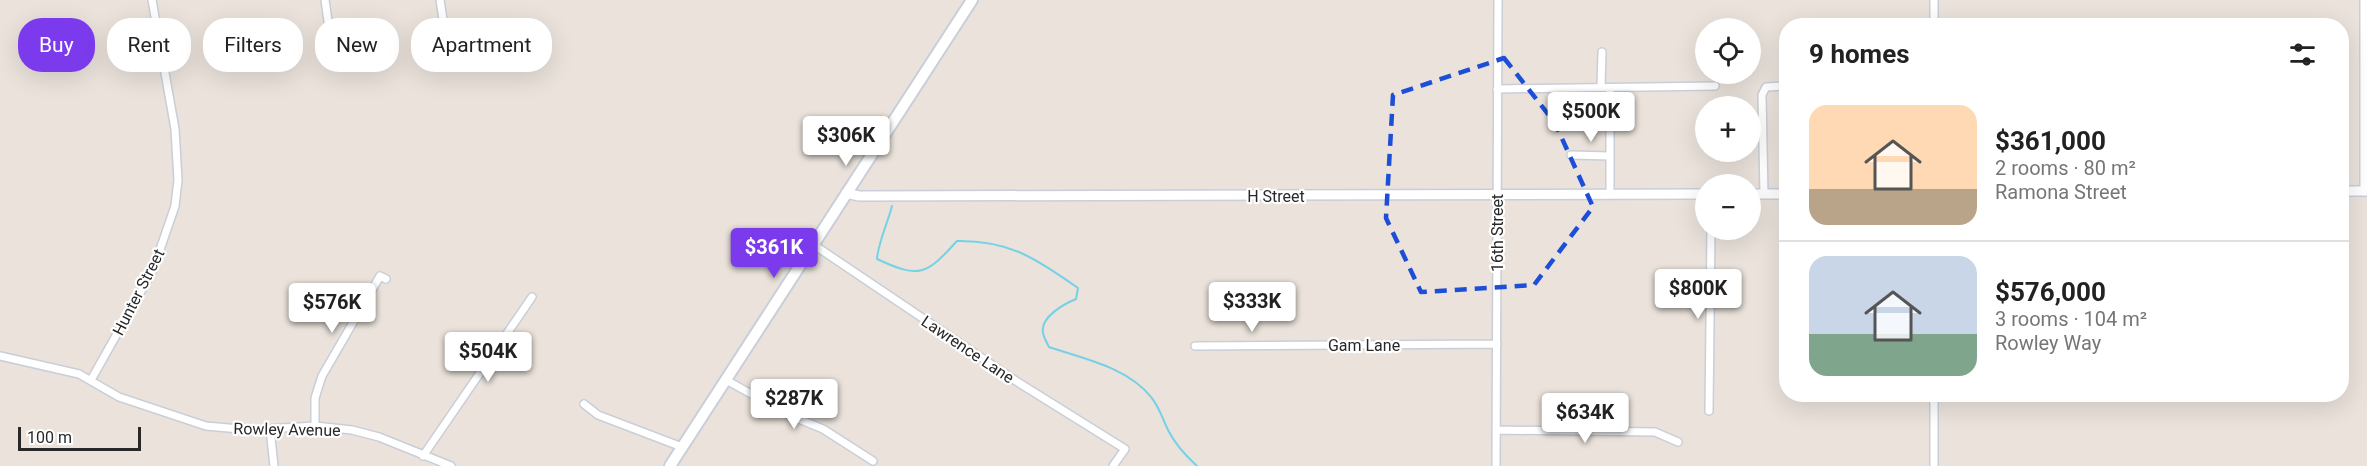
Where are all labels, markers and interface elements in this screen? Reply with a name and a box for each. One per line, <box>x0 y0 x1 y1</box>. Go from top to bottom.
chip: Buy <box>18 18 95 72</box>
chip: Rent <box>107 18 191 72</box>
chip: Filters <box>203 18 303 72</box>
chip: New <box>315 18 399 72</box>
chip: Apartment <box>411 18 552 72</box>
map controls <box>1695 18 1761 240</box>
button: locate <box>1695 18 1761 84</box>
icon: filters <box>2286 38 2319 71</box>
text: 9 homes <box>1809 39 1910 69</box>
pin: $500K <box>1549 92 1633 143</box>
button: + <box>1695 96 1761 162</box>
text: $500K <box>1562 99 1620 123</box>
pin: $306K <box>804 116 888 167</box>
text: $306K <box>817 123 875 147</box>
text: $361,000 <box>1995 126 2106 156</box>
icon: home <box>1857 129 1929 201</box>
text: 2 rooms · 80 m² <box>1995 156 2136 180</box>
button: − <box>1695 174 1761 240</box>
text: Ramona Street <box>1995 180 2127 204</box>
street label: H Street <box>1247 187 1305 206</box>
street label: 16th Street <box>1488 194 1507 272</box>
pin: $361K <box>732 228 816 279</box>
text: $361K <box>745 235 803 259</box>
street label: Hunter Street <box>109 246 168 339</box>
pin: $800K <box>1656 269 1740 320</box>
text: $800K <box>1669 276 1727 300</box>
text: $576,000 <box>1995 277 2106 307</box>
icon: home <box>1857 280 1929 352</box>
pin: $333K <box>1210 282 1294 333</box>
pin: $576K <box>290 283 374 334</box>
text: $333K <box>1223 289 1281 313</box>
text: $576K <box>303 290 361 314</box>
text: 3 rooms · 104 m² <box>1995 307 2147 331</box>
street label: Lawrence Lane <box>918 312 1018 387</box>
text: Rowley Way <box>1995 331 2101 355</box>
pin: $504K <box>446 332 530 383</box>
street label: Gam Lane <box>1328 336 1400 355</box>
text: $504K <box>459 339 517 363</box>
pin: $287K <box>752 379 836 430</box>
text: $287K <box>765 386 823 410</box>
pin: $634K <box>1543 393 1627 444</box>
text: $634K <box>1556 400 1614 424</box>
street label: Rowley Avenue <box>233 419 341 440</box>
scale bar <box>18 424 141 452</box>
text: 100 m <box>27 428 72 447</box>

